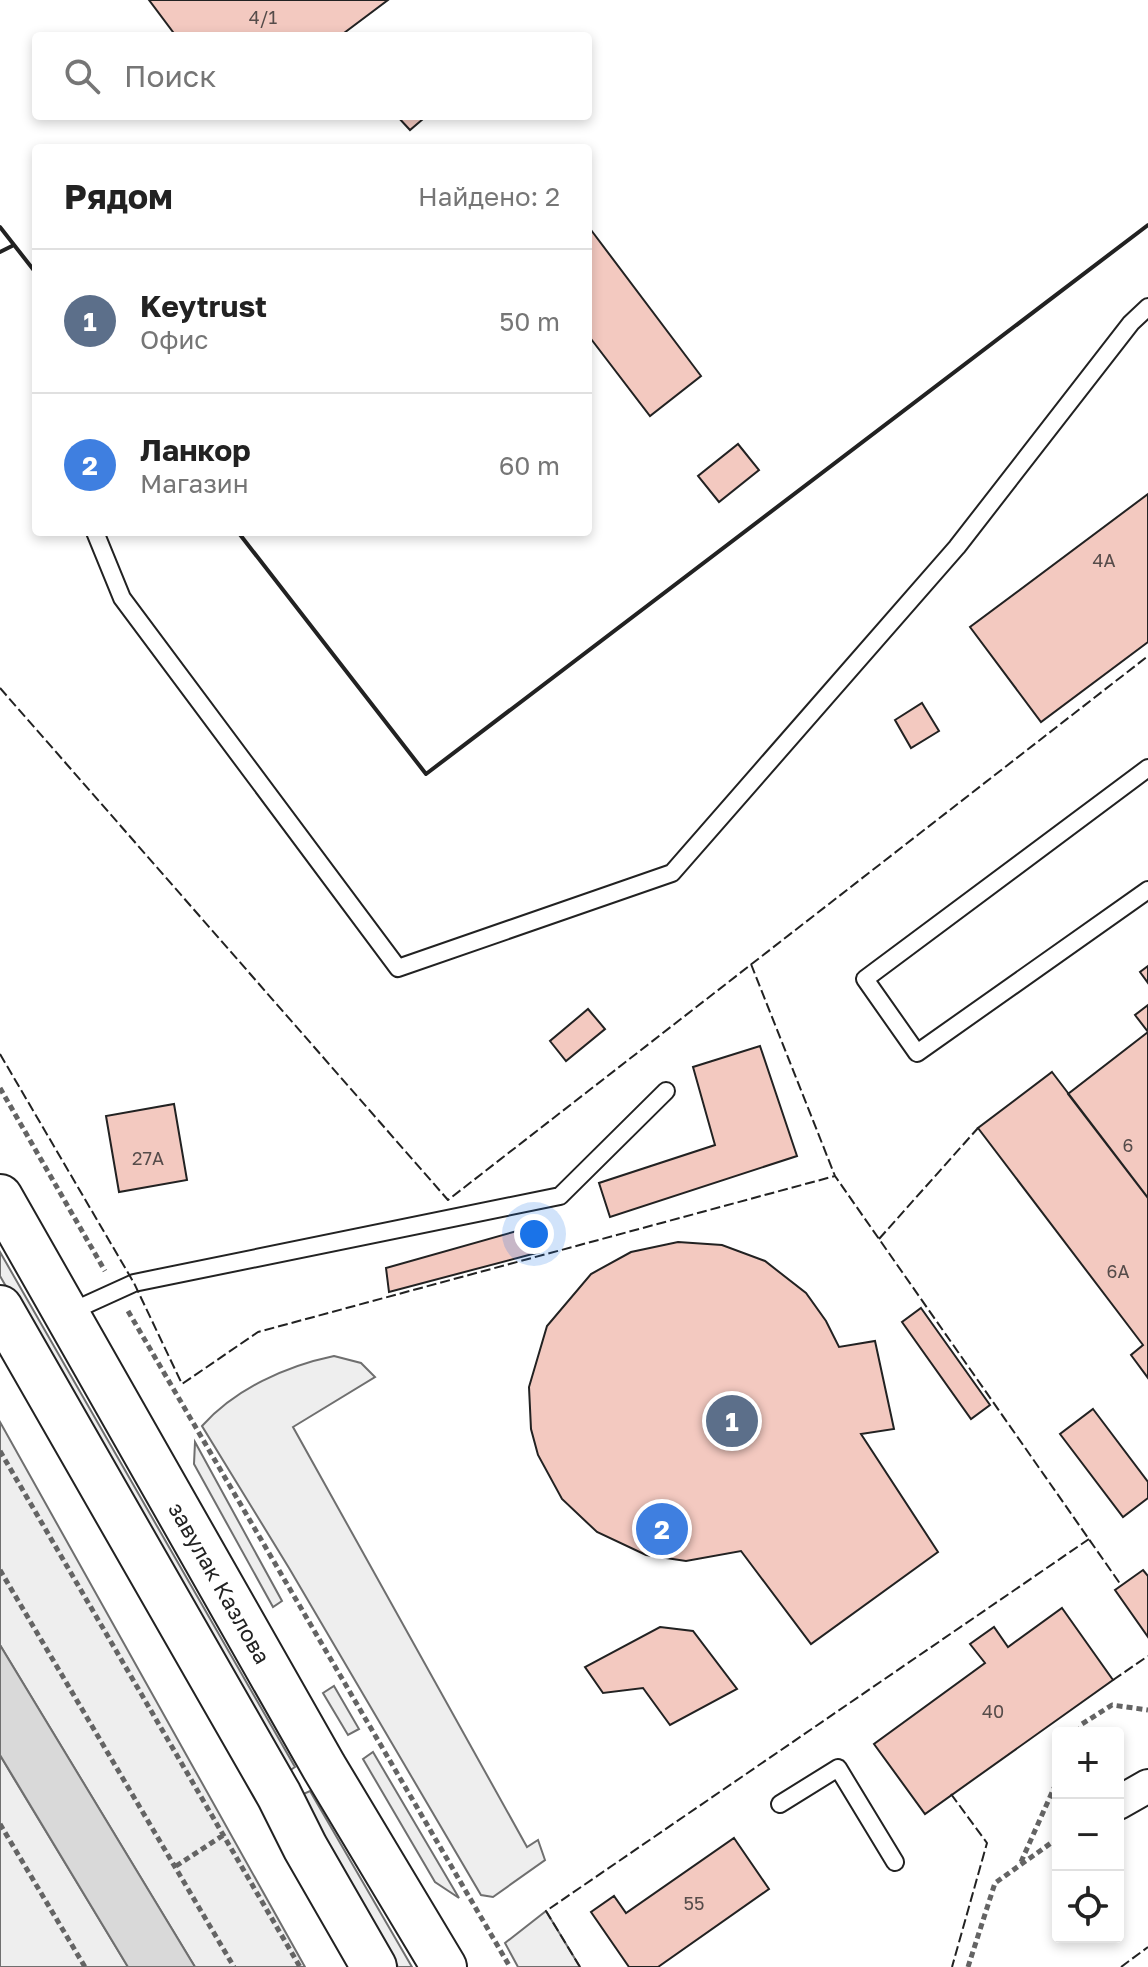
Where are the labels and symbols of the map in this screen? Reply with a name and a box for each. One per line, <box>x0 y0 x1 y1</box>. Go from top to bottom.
house number: 4/1 <box>249 6 277 28</box>
house number: 4А <box>1092 549 1116 571</box>
house number: 6 <box>1123 1134 1133 1156</box>
house number: 27А <box>132 1147 164 1169</box>
your location <box>514 1214 554 1254</box>
house number: 6А <box>1107 1260 1129 1282</box>
pin: 1 <box>706 1391 758 1451</box>
street label: завулак Казлова <box>163 1497 276 1668</box>
pin: 2 <box>636 1499 688 1559</box>
house number: 40 <box>982 1700 1004 1722</box>
house number: 55 <box>684 1892 704 1914</box>

